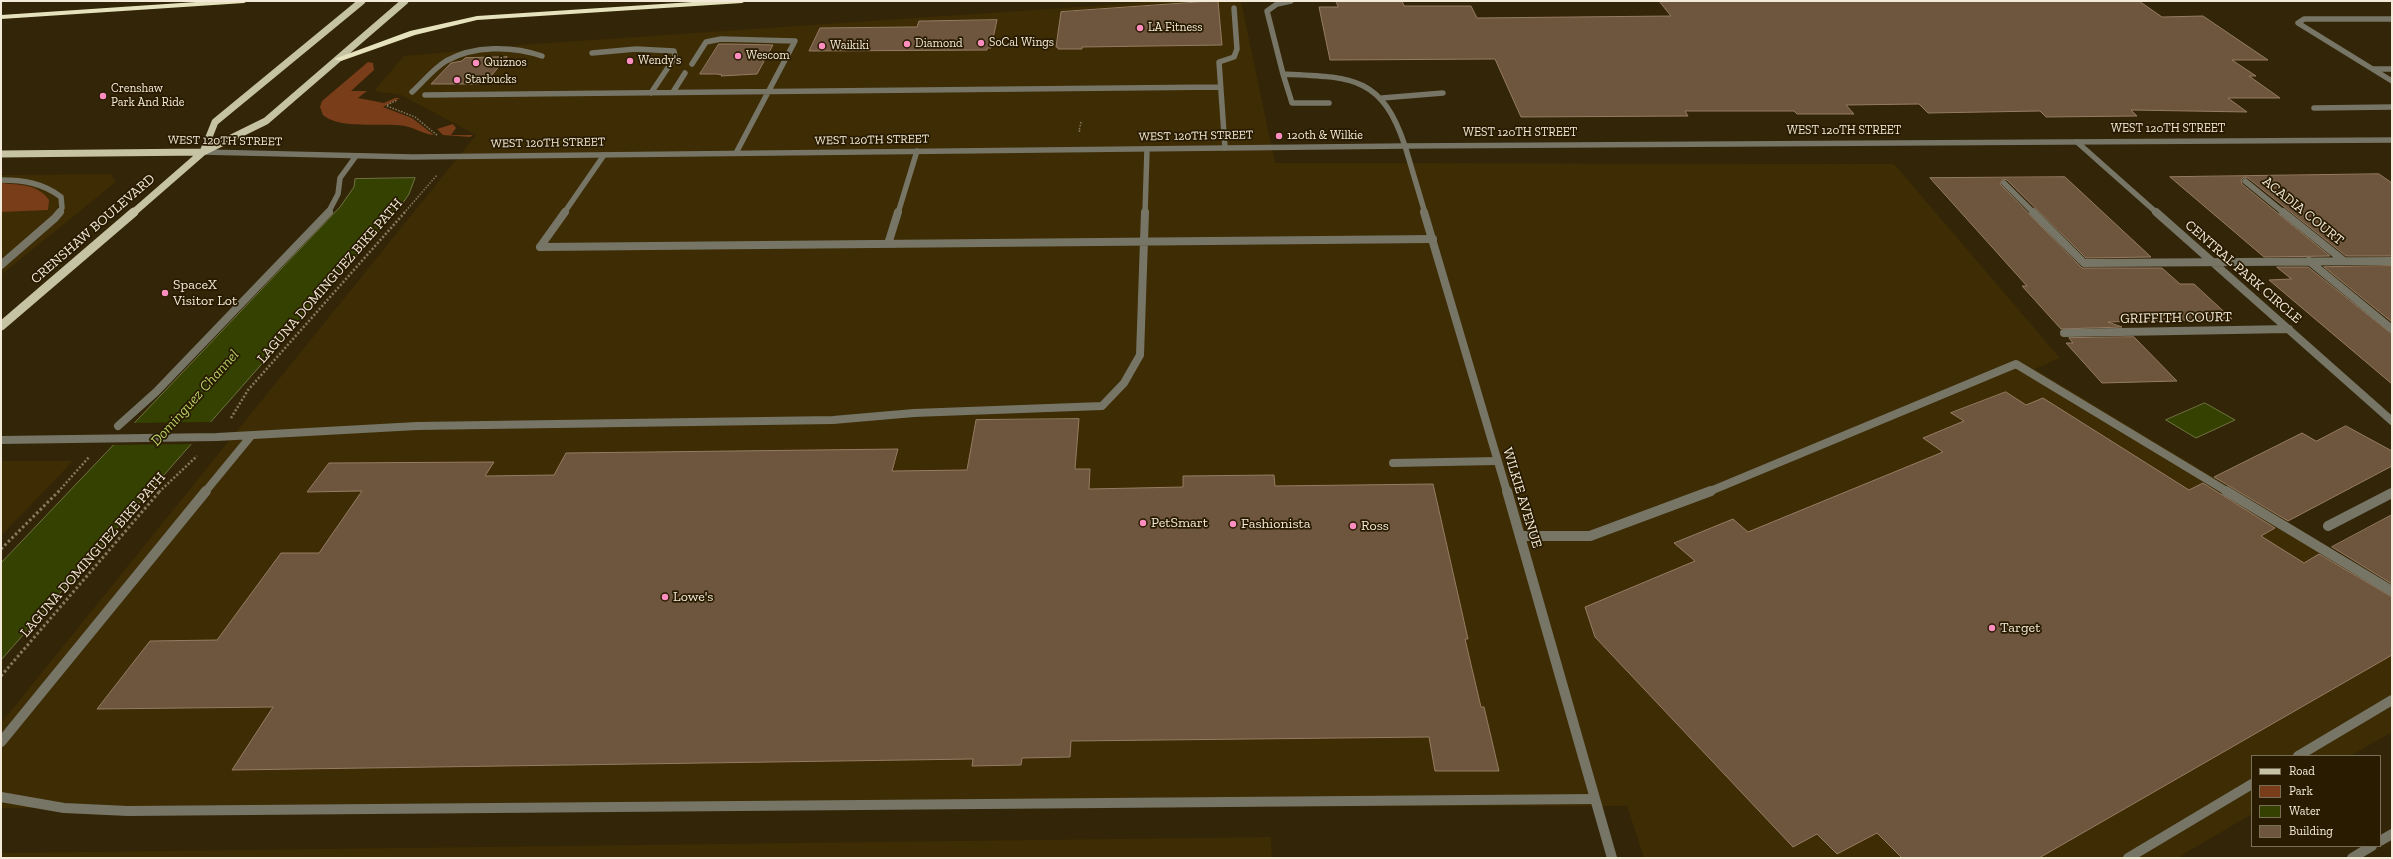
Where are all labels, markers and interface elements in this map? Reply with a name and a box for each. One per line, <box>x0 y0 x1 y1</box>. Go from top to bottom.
place label: LA Fitness <box>1148 21 1203 35</box>
marker: LA Fitness <box>1135 23 1145 33</box>
place label: SoCal Wings <box>989 36 1054 50</box>
place label: Diamond <box>915 37 963 51</box>
marker: SoCal Wings <box>976 38 986 48</box>
place label: Waikiki <box>830 39 869 53</box>
marker: Diamond <box>902 39 912 49</box>
marker: Waikiki <box>817 41 827 51</box>
place label: Wescom <box>746 49 790 63</box>
marker: Wescom <box>733 51 743 61</box>
place label: Wendy's <box>638 54 681 68</box>
place label: Quiznos <box>484 56 527 70</box>
marker: Wendy's <box>625 56 635 66</box>
marker: Quiznos <box>471 58 481 68</box>
place label: Starbucks <box>465 73 517 87</box>
marker: Starbucks <box>452 75 462 85</box>
place label: Crenshaw Park And Ride <box>111 82 184 110</box>
marker: Crenshaw Park And Ride <box>98 91 108 101</box>
street label: WEST 120TH STREET <box>2111 122 2225 136</box>
street label: WEST 120TH STREET <box>1787 124 1901 138</box>
street label: WEST 120TH STREET <box>1463 126 1577 140</box>
street label: WEST 120TH STREET <box>1139 128 1253 144</box>
place label: 120th & Wilkie <box>1287 129 1363 143</box>
marker: 120th & Wilkie <box>1274 131 1284 141</box>
street label: WEST 120TH STREET <box>815 132 929 148</box>
street label: WEST 120TH STREET <box>168 133 282 149</box>
street label: WEST 120TH STREET <box>491 135 605 151</box>
street label: CRENSHAW BOULEVARD <box>28 171 158 287</box>
street label: ACADIA COURT <box>2259 173 2347 249</box>
street label: LAGUNA DOMINGUEZ BIKE PATH <box>254 195 406 367</box>
street label: CENTRAL PARK CIRCLE <box>2181 217 2305 327</box>
place label: SpaceX Visitor Lot <box>173 277 237 310</box>
marker: SpaceX Visitor Lot <box>160 288 170 298</box>
street label: GRIFFITH COURT <box>2120 309 2232 327</box>
water label: Dominguez Channel <box>147 346 243 450</box>
street label: WILKIE AVENUE <box>1499 446 1545 550</box>
street label: LAGUNA DOMINGUEZ BIKE PATH <box>17 469 169 641</box>
place label: PetSmart <box>1151 515 1208 531</box>
place label: Fashionista <box>1241 516 1310 532</box>
marker: PetSmart <box>1138 518 1148 528</box>
place label: Ross <box>1361 518 1389 534</box>
marker: Fashionista <box>1228 519 1238 529</box>
marker: Ross <box>1348 521 1358 531</box>
place label: Lowe's <box>673 589 713 605</box>
marker: Lowe's <box>660 592 670 602</box>
place label: Target <box>2000 620 2040 636</box>
marker: Target <box>1987 623 1997 633</box>
legend <box>2251 755 2381 847</box>
text: Road <box>2289 764 2315 778</box>
text: Park <box>2289 784 2313 798</box>
text: Water <box>2289 804 2321 818</box>
text: Building <box>2289 824 2333 838</box>

